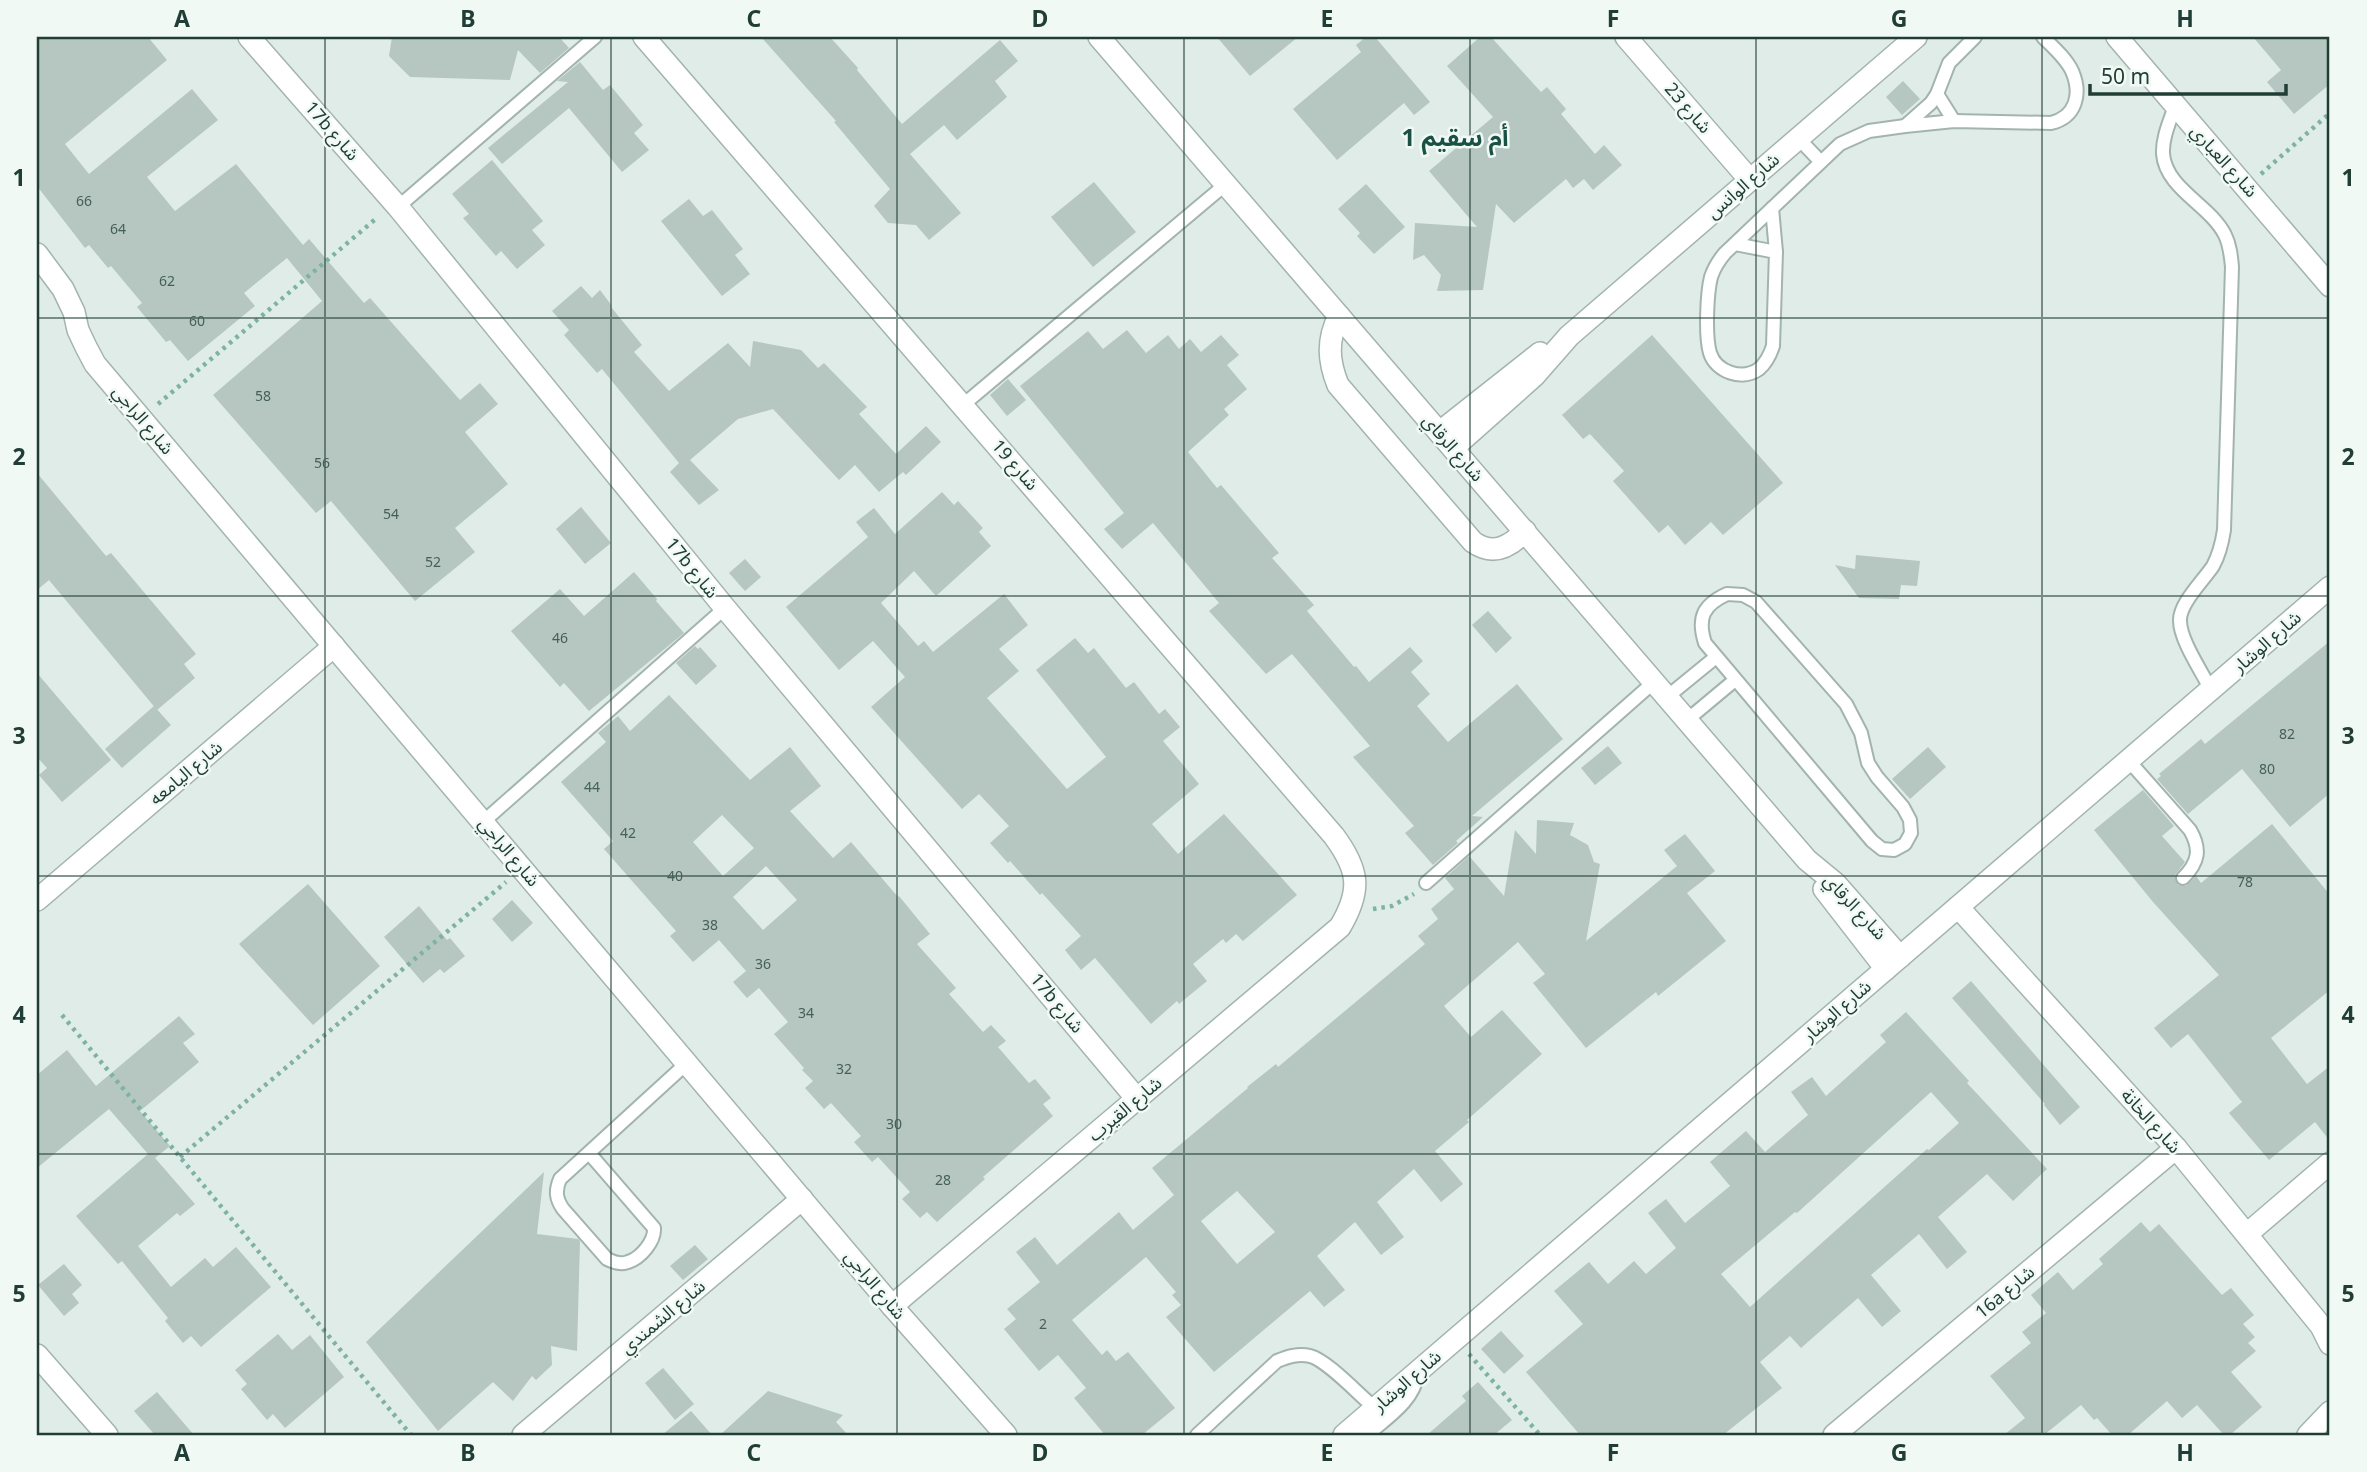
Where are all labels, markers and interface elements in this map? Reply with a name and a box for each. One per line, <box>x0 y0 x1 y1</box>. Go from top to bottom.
text: A <box>174 2 190 34</box>
text: B <box>460 2 476 34</box>
text: C <box>747 2 762 34</box>
text: D <box>1032 2 1048 34</box>
text: E <box>1321 2 1333 34</box>
text: F <box>1607 2 1619 34</box>
text: G <box>1891 2 1907 34</box>
text: H <box>2176 2 2194 34</box>
scale bar <box>2090 52 2286 96</box>
text: 50 m <box>2101 62 2150 90</box>
street label: شارع 23 <box>1658 77 1718 140</box>
street label: 17b شارع <box>298 96 365 167</box>
street label: شارع العباري <box>2184 119 2264 204</box>
district label: أم سقيم 1 <box>1401 120 1509 156</box>
street label: شارع الوانس <box>1701 147 1786 226</box>
text: 1 <box>12 161 26 193</box>
text: 1 <box>2341 161 2355 193</box>
house number: 66 <box>76 191 92 210</box>
house number: 64 <box>110 219 126 238</box>
house number: 62 <box>159 271 175 290</box>
house number: 60 <box>189 311 205 330</box>
street label: شارع الراجي <box>105 380 180 461</box>
house number: 58 <box>255 386 271 405</box>
street label: شارع الرقاي <box>1415 408 1490 488</box>
street label: شارع 19 <box>985 434 1045 497</box>
text: 2 <box>12 440 26 472</box>
text: 2 <box>2341 440 2355 472</box>
house number: 56 <box>314 453 330 472</box>
house number: 54 <box>383 504 399 523</box>
street label: 17b شارع <box>659 532 725 605</box>
house number: 52 <box>425 552 441 571</box>
street label: شارع الوشار <box>2226 605 2308 681</box>
house number: 46 <box>552 628 568 647</box>
text: 3 <box>12 719 26 751</box>
text: 3 <box>2341 719 2355 751</box>
house number: 82 <box>2279 724 2295 743</box>
street label: شارع اليامعه <box>144 735 229 812</box>
house number: 80 <box>2259 759 2275 778</box>
house number: 44 <box>584 777 600 796</box>
street label: شارع الراجي <box>471 812 546 893</box>
house number: 42 <box>620 823 636 842</box>
house number: 40 <box>667 866 683 885</box>
street label: شارع الرقاي <box>1817 868 1893 947</box>
house number: 78 <box>2237 872 2253 891</box>
house number: 38 <box>702 915 718 934</box>
house number: 36 <box>755 954 771 973</box>
street label: 17b شارع <box>1023 967 1090 1039</box>
street label: شارع الوشار <box>1796 974 1878 1050</box>
text: 4 <box>12 998 26 1030</box>
text: 4 <box>2341 998 2355 1030</box>
house number: 34 <box>798 1003 814 1022</box>
house number: 32 <box>836 1059 852 1078</box>
street label: شارع القيرب <box>1082 1070 1168 1148</box>
street label: شارع الخانة <box>2114 1083 2187 1160</box>
house number: 30 <box>886 1114 902 1133</box>
house number: 28 <box>935 1170 951 1189</box>
street label: شارع الراجي <box>837 1245 912 1326</box>
street label: 16a شارع <box>1970 1259 2041 1325</box>
street label: شارع الشمندي <box>615 1274 712 1361</box>
text: 5 <box>12 1277 26 1309</box>
text: 5 <box>2341 1277 2355 1309</box>
house number: 2 <box>1039 1314 1047 1333</box>
street label: شارع الوشار <box>1366 1344 1448 1420</box>
text: A <box>174 1436 190 1468</box>
text: B <box>460 1436 476 1468</box>
text: C <box>747 1436 762 1468</box>
text: D <box>1032 1436 1048 1468</box>
text: E <box>1321 1436 1333 1468</box>
text: F <box>1607 1436 1619 1468</box>
text: G <box>1891 1436 1907 1468</box>
text: H <box>2176 1436 2194 1468</box>

